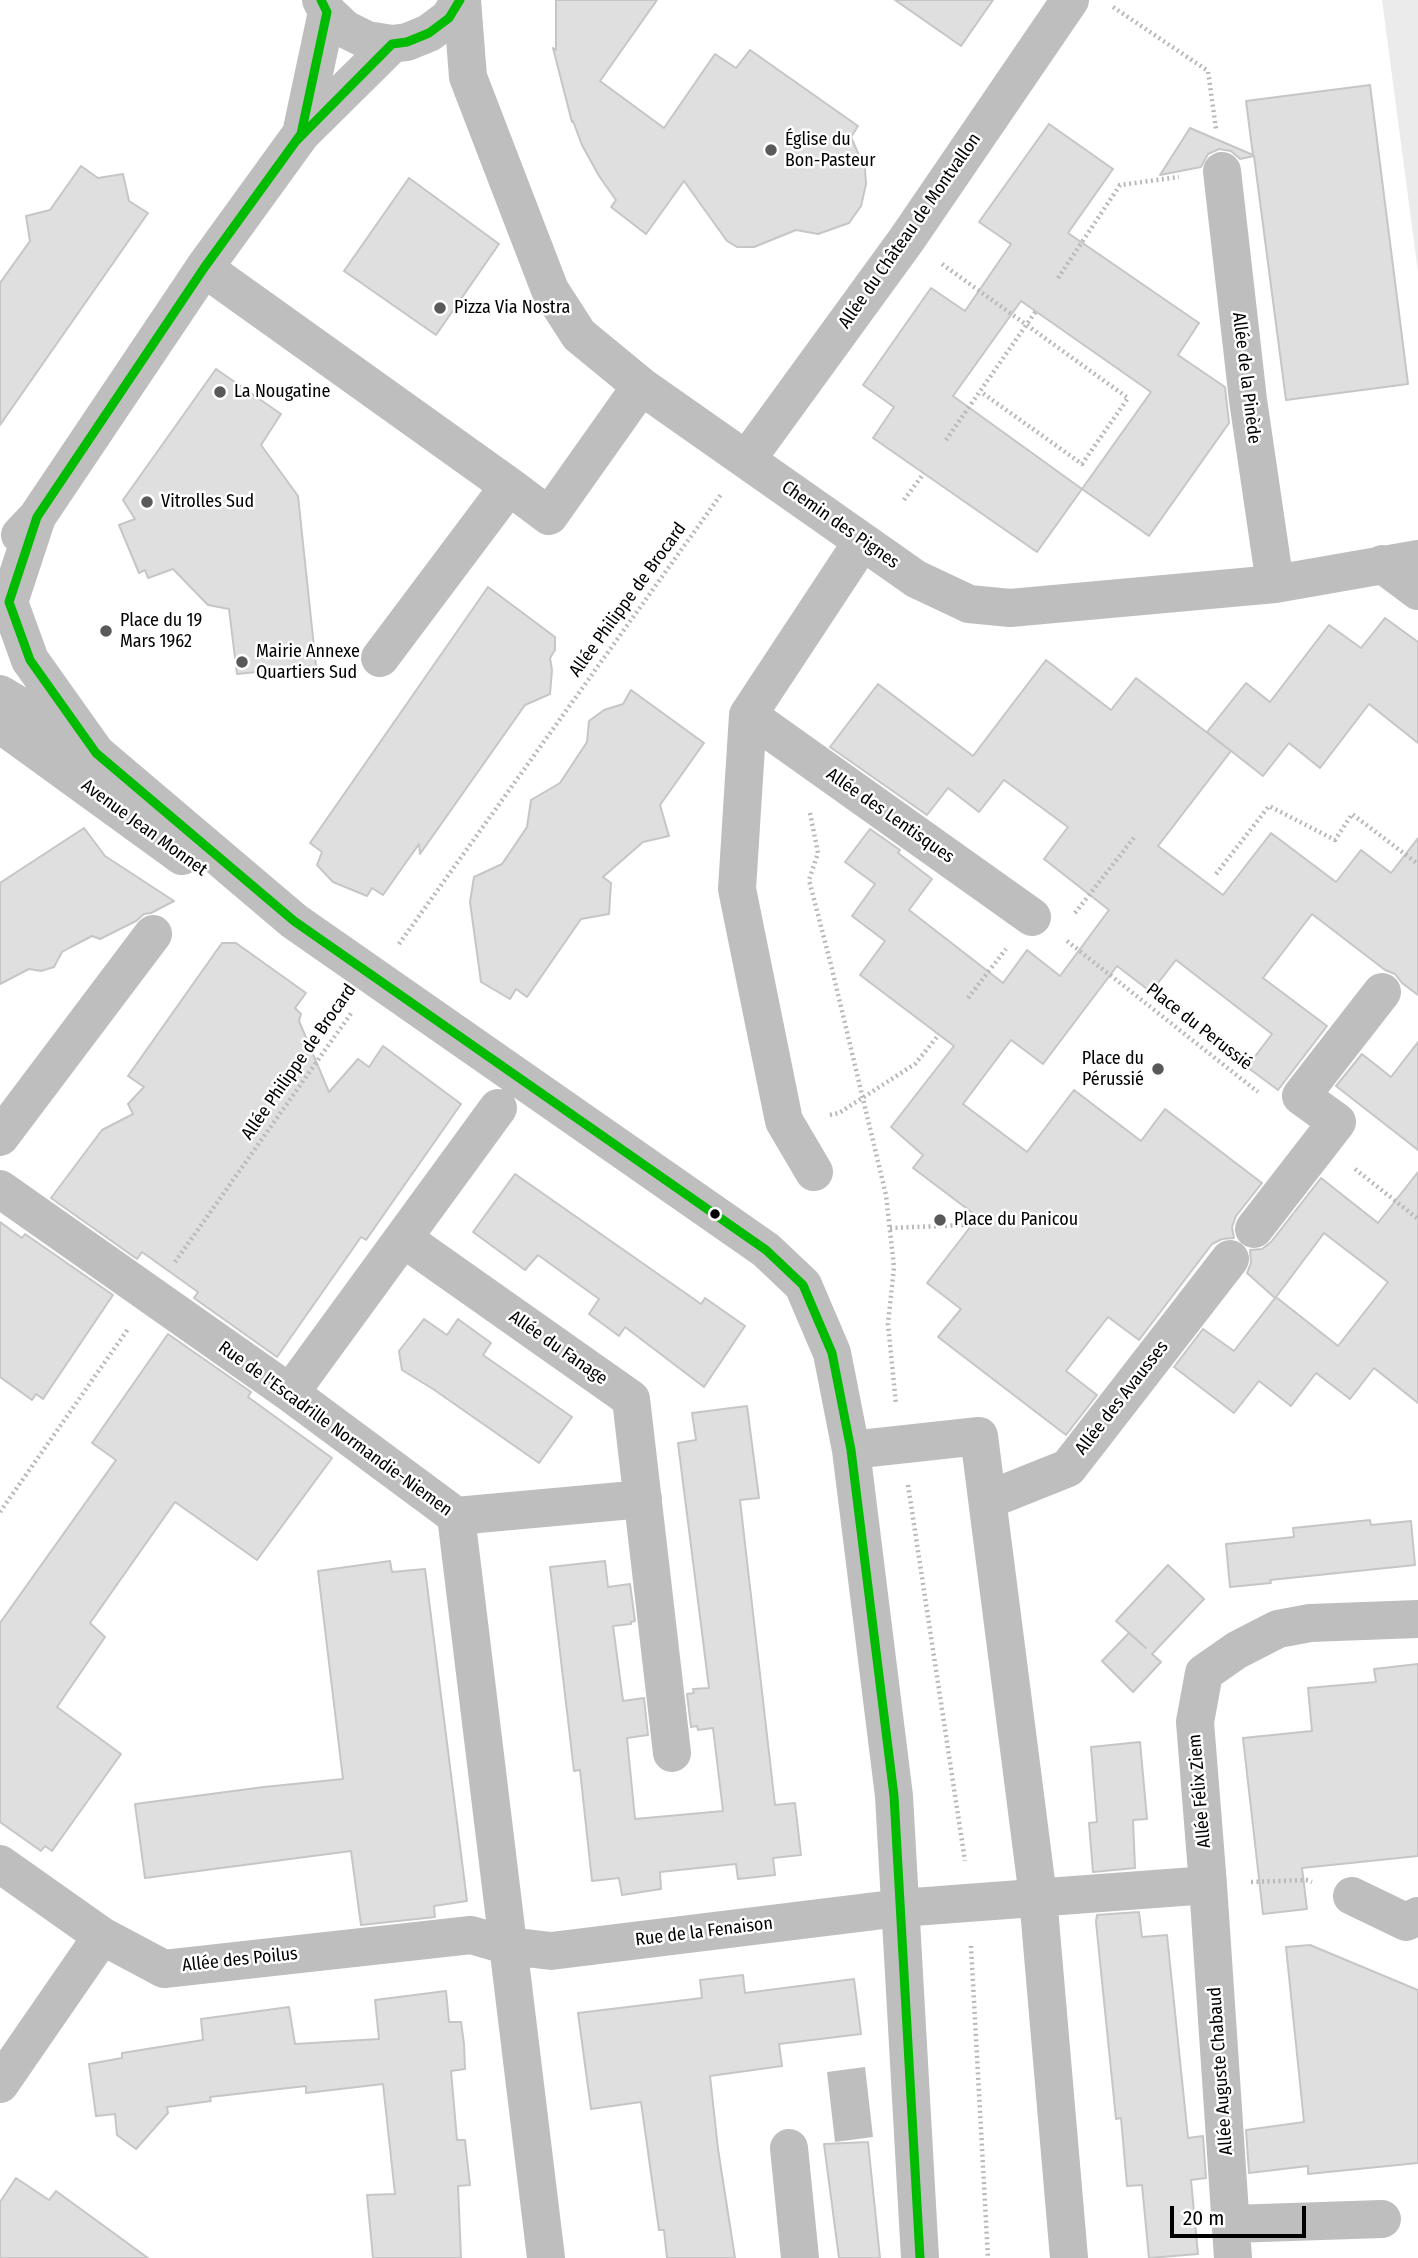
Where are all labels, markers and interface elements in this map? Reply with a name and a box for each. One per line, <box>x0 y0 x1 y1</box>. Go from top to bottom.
place label: Église du Bon-Pasteur <box>785 129 876 172</box>
street label: Allée du Château de Montvallon <box>834 129 986 333</box>
marker: Église du Bon-Pasteur <box>763 142 779 158</box>
place label: Pizza Via Nostra <box>454 297 570 319</box>
marker: Pizza Via Nostra <box>432 300 448 316</box>
street label: Allée de la Pinède <box>1227 311 1265 445</box>
place label: La Nougatine <box>234 381 330 403</box>
marker: La Nougatine <box>212 384 228 400</box>
street label: Chemin des Pignes <box>777 476 903 574</box>
place label: Vitrolles Sud <box>161 491 254 513</box>
marker: Vitrolles Sud <box>139 494 155 510</box>
street label: Allée Philippe de Brocard <box>565 519 691 681</box>
place label: Place du 19 Mars 1962 <box>120 610 202 652</box>
marker: Place du 19 Mars 1962 <box>98 623 114 639</box>
place label: Mairie Annexe Quartiers Sud <box>256 641 360 684</box>
marker: Mairie Annexe Quartiers Sud <box>234 654 250 670</box>
street label: Allée des Lentisques <box>822 764 958 868</box>
street label: Avenue Jean Monnet <box>77 775 211 881</box>
street label: Place du Perussié <box>1142 979 1256 1075</box>
street label: Allée Philippe de Brocard <box>237 980 361 1144</box>
place label: Place du Pérussié <box>1082 1048 1144 1090</box>
marker: Place du Pérussié <box>1150 1061 1166 1077</box>
unlabelled marker <box>708 1207 722 1221</box>
place label: Place du Panicou <box>954 1209 1078 1231</box>
marker: Place du Panicou <box>932 1212 948 1228</box>
street label: Allée du Fanage <box>505 1306 611 1390</box>
street label: Rue de l'Escadrille Normandie-Niemen <box>214 1337 456 1521</box>
street label: Allée des Avausses <box>1071 1337 1173 1459</box>
street label: Allée Félix Ziem <box>1184 1733 1216 1849</box>
street label: Rue de la Fenaison <box>634 1913 774 1951</box>
street label: Allée des Poilus <box>181 1943 299 1977</box>
street label: Allée Auguste Chabaud <box>1204 1986 1238 2156</box>
scale bar <box>1173 2192 1310 2236</box>
text: 20 m <box>1183 2205 1224 2231</box>

